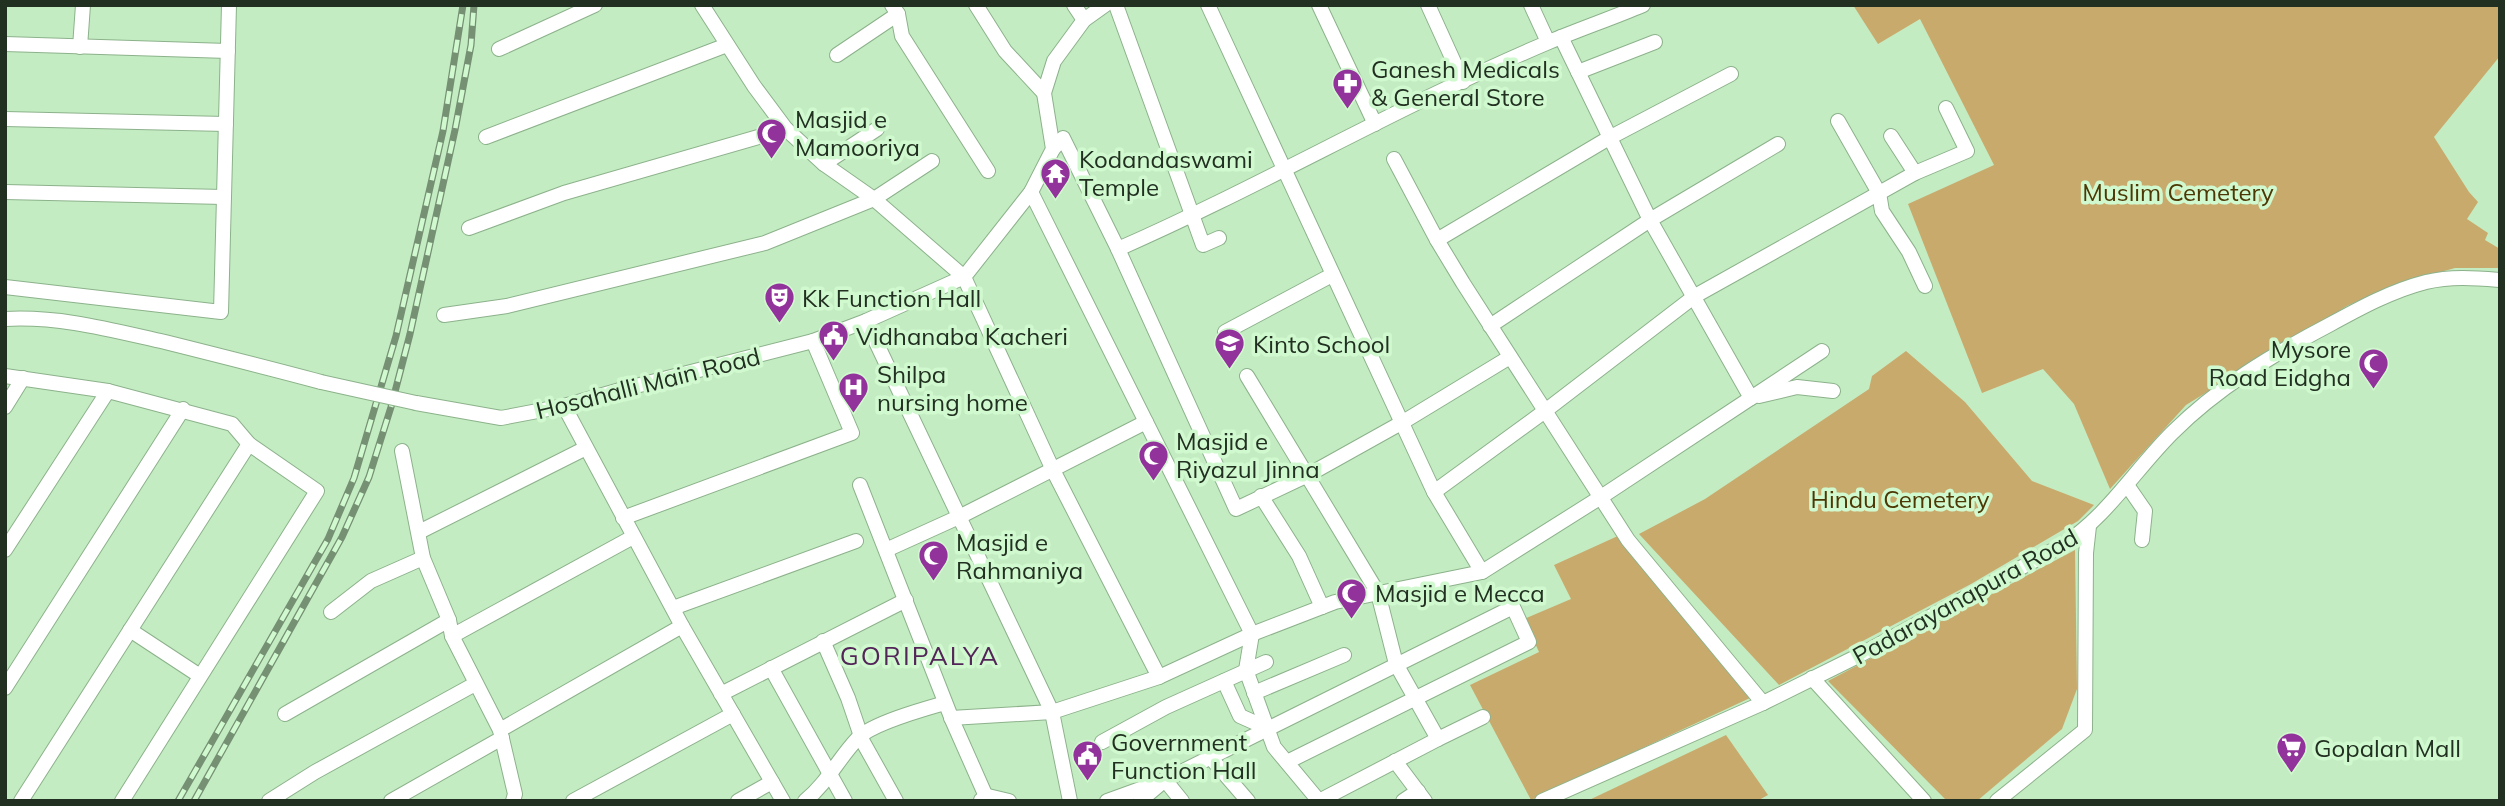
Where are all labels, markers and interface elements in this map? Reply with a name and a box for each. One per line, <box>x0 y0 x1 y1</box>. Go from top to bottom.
place label: Ganesh Medicals & General Store <box>1371 54 1560 112</box>
pharmacy icon: Ganesh Medicals & General Store <box>1331 66 1365 110</box>
place label: Masjid e Mamooriya <box>795 104 920 162</box>
mosque icon: Masjid e Mamooriya <box>755 116 789 160</box>
place label: Kodandaswami Temple <box>1079 144 1253 202</box>
temple icon: Kodandaswami Temple <box>1039 156 1073 200</box>
park label: Muslim Cemetery <box>2082 177 2274 207</box>
theatre icon: Kk Function Hall <box>762 281 796 325</box>
place label: Kk Function Hall <box>802 283 981 313</box>
public building icon: Vidhanaba Kacheri <box>816 319 850 363</box>
place label: Vidhanaba Kacheri <box>856 321 1068 351</box>
school or university icon: Kinto School <box>1213 327 1247 371</box>
place label: Kinto School <box>1253 329 1390 359</box>
place label: Mysore Road Eidgha <box>2209 334 2351 392</box>
street label: Hosahalli Main Road <box>533 341 763 425</box>
mosque icon: Mysore Road Eidgha <box>2357 346 2391 390</box>
place label: Shilpa nursing home <box>877 359 1028 417</box>
hospital icon: Shilpa nursing home <box>837 371 871 415</box>
place label: Masjid e Riyazul Jinna <box>1176 426 1320 484</box>
mosque icon: Masjid e Riyazul Jinna <box>1136 438 1170 482</box>
park label: Hindu Cemetery <box>1811 484 1990 514</box>
street label: Padarayanapura Road <box>1847 522 2083 670</box>
place label: Masjid e Rahmaniya <box>956 527 1083 585</box>
mosque icon: Masjid e Rahmaniya <box>916 539 950 583</box>
mosque icon: Masjid e Mecca <box>1335 576 1369 620</box>
place label: Masjid e Mecca <box>1375 578 1545 608</box>
district label: GORIPALYA <box>840 639 1000 672</box>
place label: Government Function Hall <box>1111 727 1256 785</box>
supermarket icon: Gopalan Mall <box>2274 731 2308 775</box>
place label: Gopalan Mall <box>2314 733 2461 763</box>
public building icon: Government Function Hall <box>1071 739 1105 783</box>

